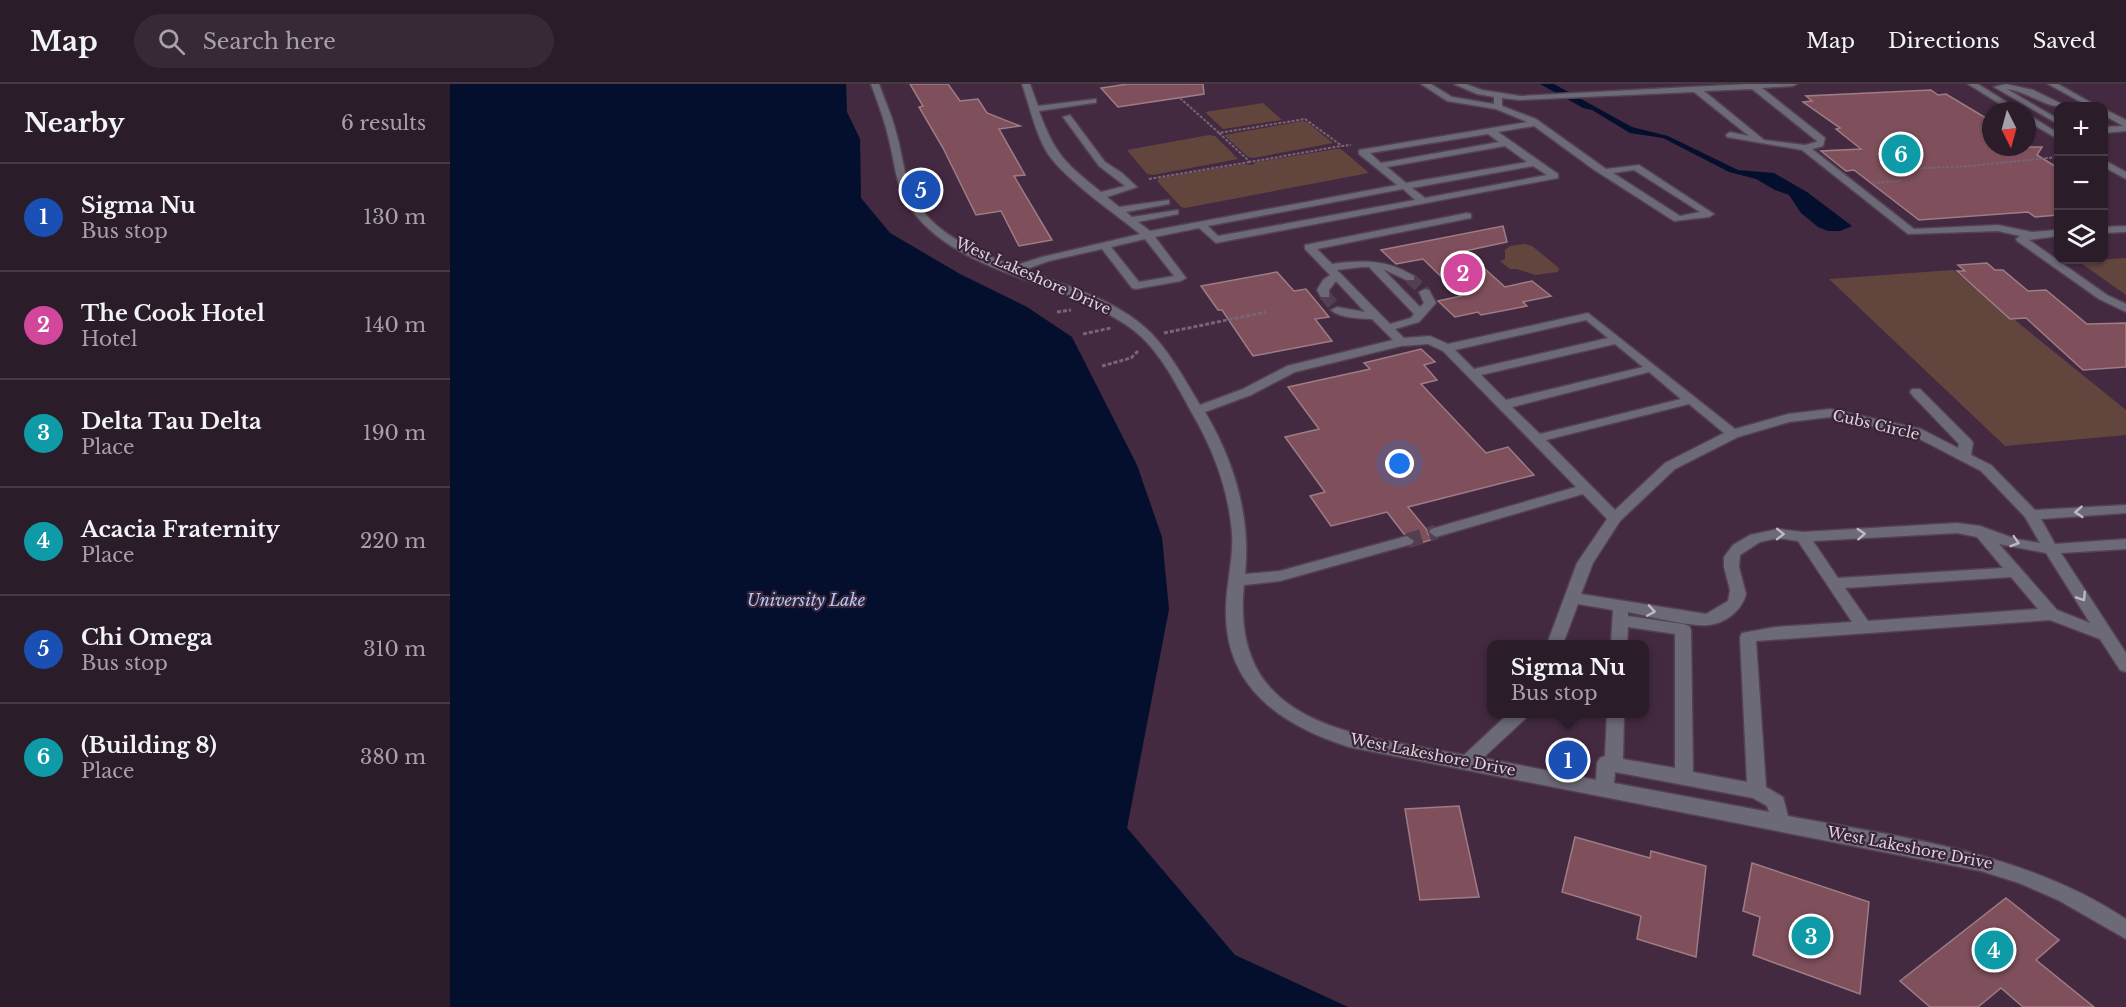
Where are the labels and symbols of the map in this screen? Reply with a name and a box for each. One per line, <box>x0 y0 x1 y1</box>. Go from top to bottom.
north arrow <box>1982 102 2036 156</box>
pin: 6 <box>1882 132 1920 176</box>
pin: 5 <box>902 168 940 212</box>
street label: West Lakeshore Drive <box>952 232 1114 318</box>
pin: 2 <box>1444 250 1482 296</box>
street label: Cubs Circle <box>1831 405 1921 444</box>
your location <box>1385 449 1414 478</box>
one-way arrow <box>2074 505 2083 518</box>
one-way arrow <box>1857 527 1866 540</box>
one-way arrow <box>1776 528 1785 540</box>
one-way arrow <box>2009 535 2020 547</box>
water label: University Lake <box>747 590 866 610</box>
one-way arrow <box>2075 591 2086 602</box>
one-way arrow <box>1646 604 1656 616</box>
street label: West Lakeshore Drive <box>1348 729 1517 780</box>
pin: 1 <box>1548 738 1588 782</box>
street label: West Lakeshore Drive <box>1825 822 1994 873</box>
pin: 3 <box>1792 914 1830 958</box>
pin: 4 <box>1974 928 2014 972</box>

